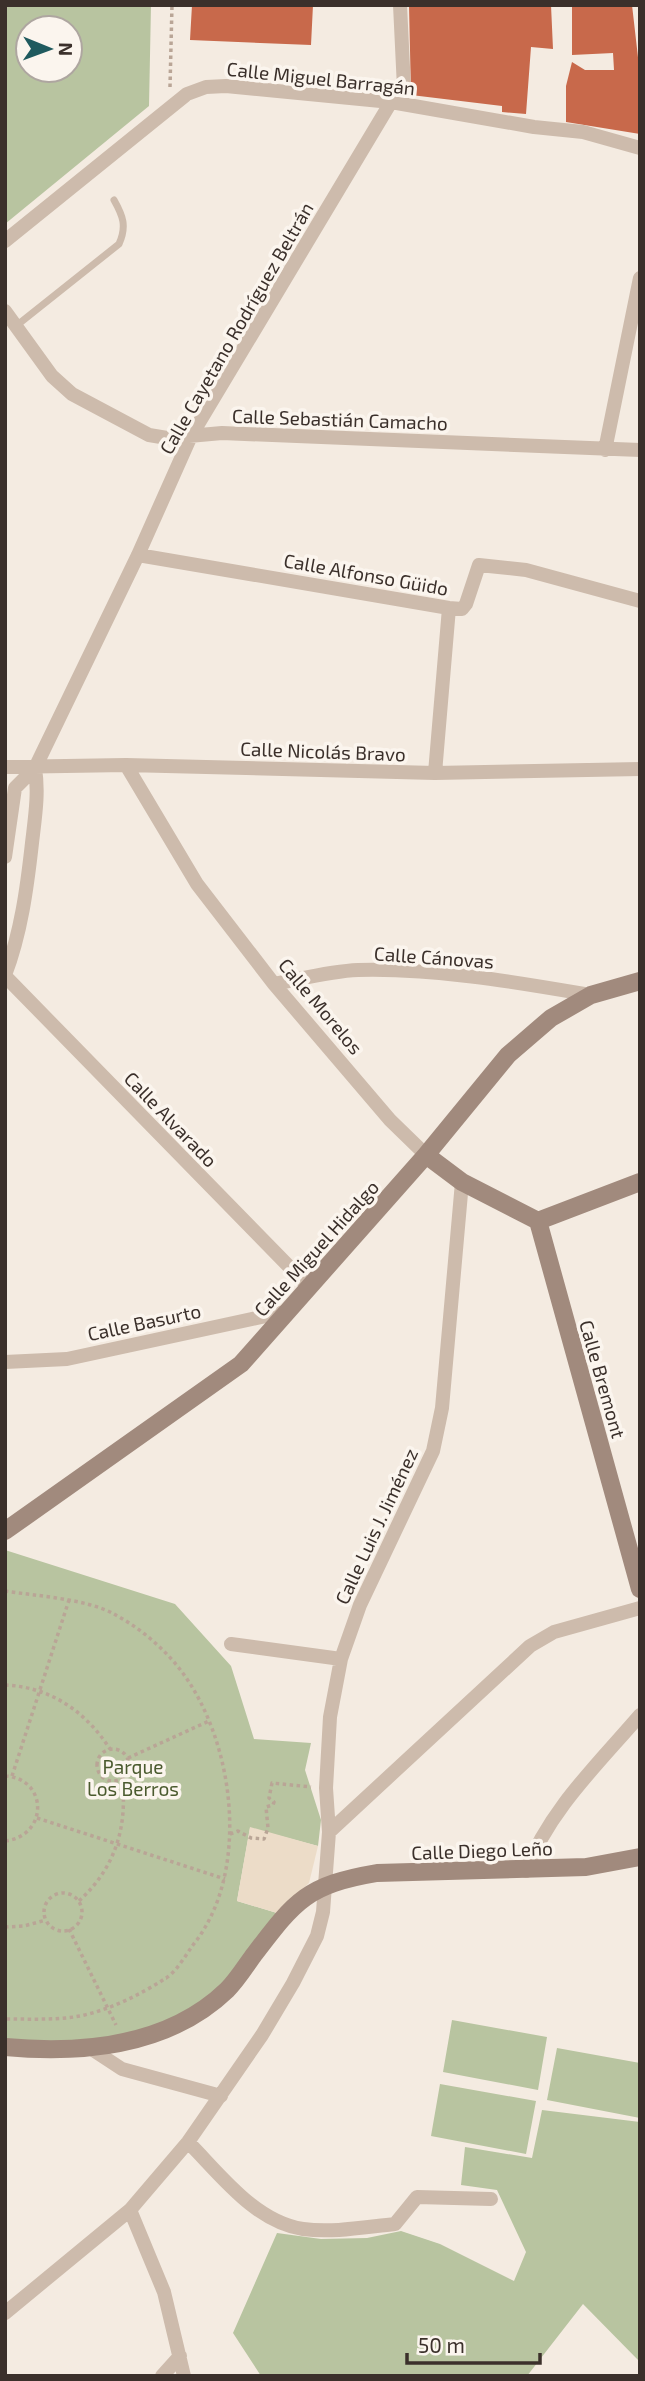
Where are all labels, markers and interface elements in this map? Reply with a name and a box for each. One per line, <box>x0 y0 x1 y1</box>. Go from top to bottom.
north arrow <box>14 14 84 84</box>
text: N <box>55 42 78 56</box>
street label: Calle Miguel Barragán <box>226 57 416 99</box>
street label: Calle Cayetano Rodríguez Beltrán <box>154 198 318 458</box>
street label: Calle Sebastián Camacho <box>232 404 448 434</box>
street label: Calle Alfonso Güido <box>282 548 450 600</box>
street label: Calle Nicolás Bravo <box>240 737 406 765</box>
street label: Calle Cánovas <box>373 941 495 973</box>
street label: Calle Morelos <box>274 953 368 1059</box>
street label: Calle Alvarado <box>120 1067 222 1171</box>
street label: Calle Miguel Hidalgo <box>249 1175 383 1321</box>
street label: Calle Basurto <box>85 1299 203 1345</box>
street label: Calle Bremont <box>575 1317 631 1441</box>
street label: Calle Luis J. Jiménez <box>330 1444 422 1608</box>
park label: Parque Los Berros <box>87 1755 179 1800</box>
street label: Calle Diego Leño <box>411 1836 553 1864</box>
scale bar <box>407 2322 540 2366</box>
text: 50 m <box>418 2332 465 2357</box>

